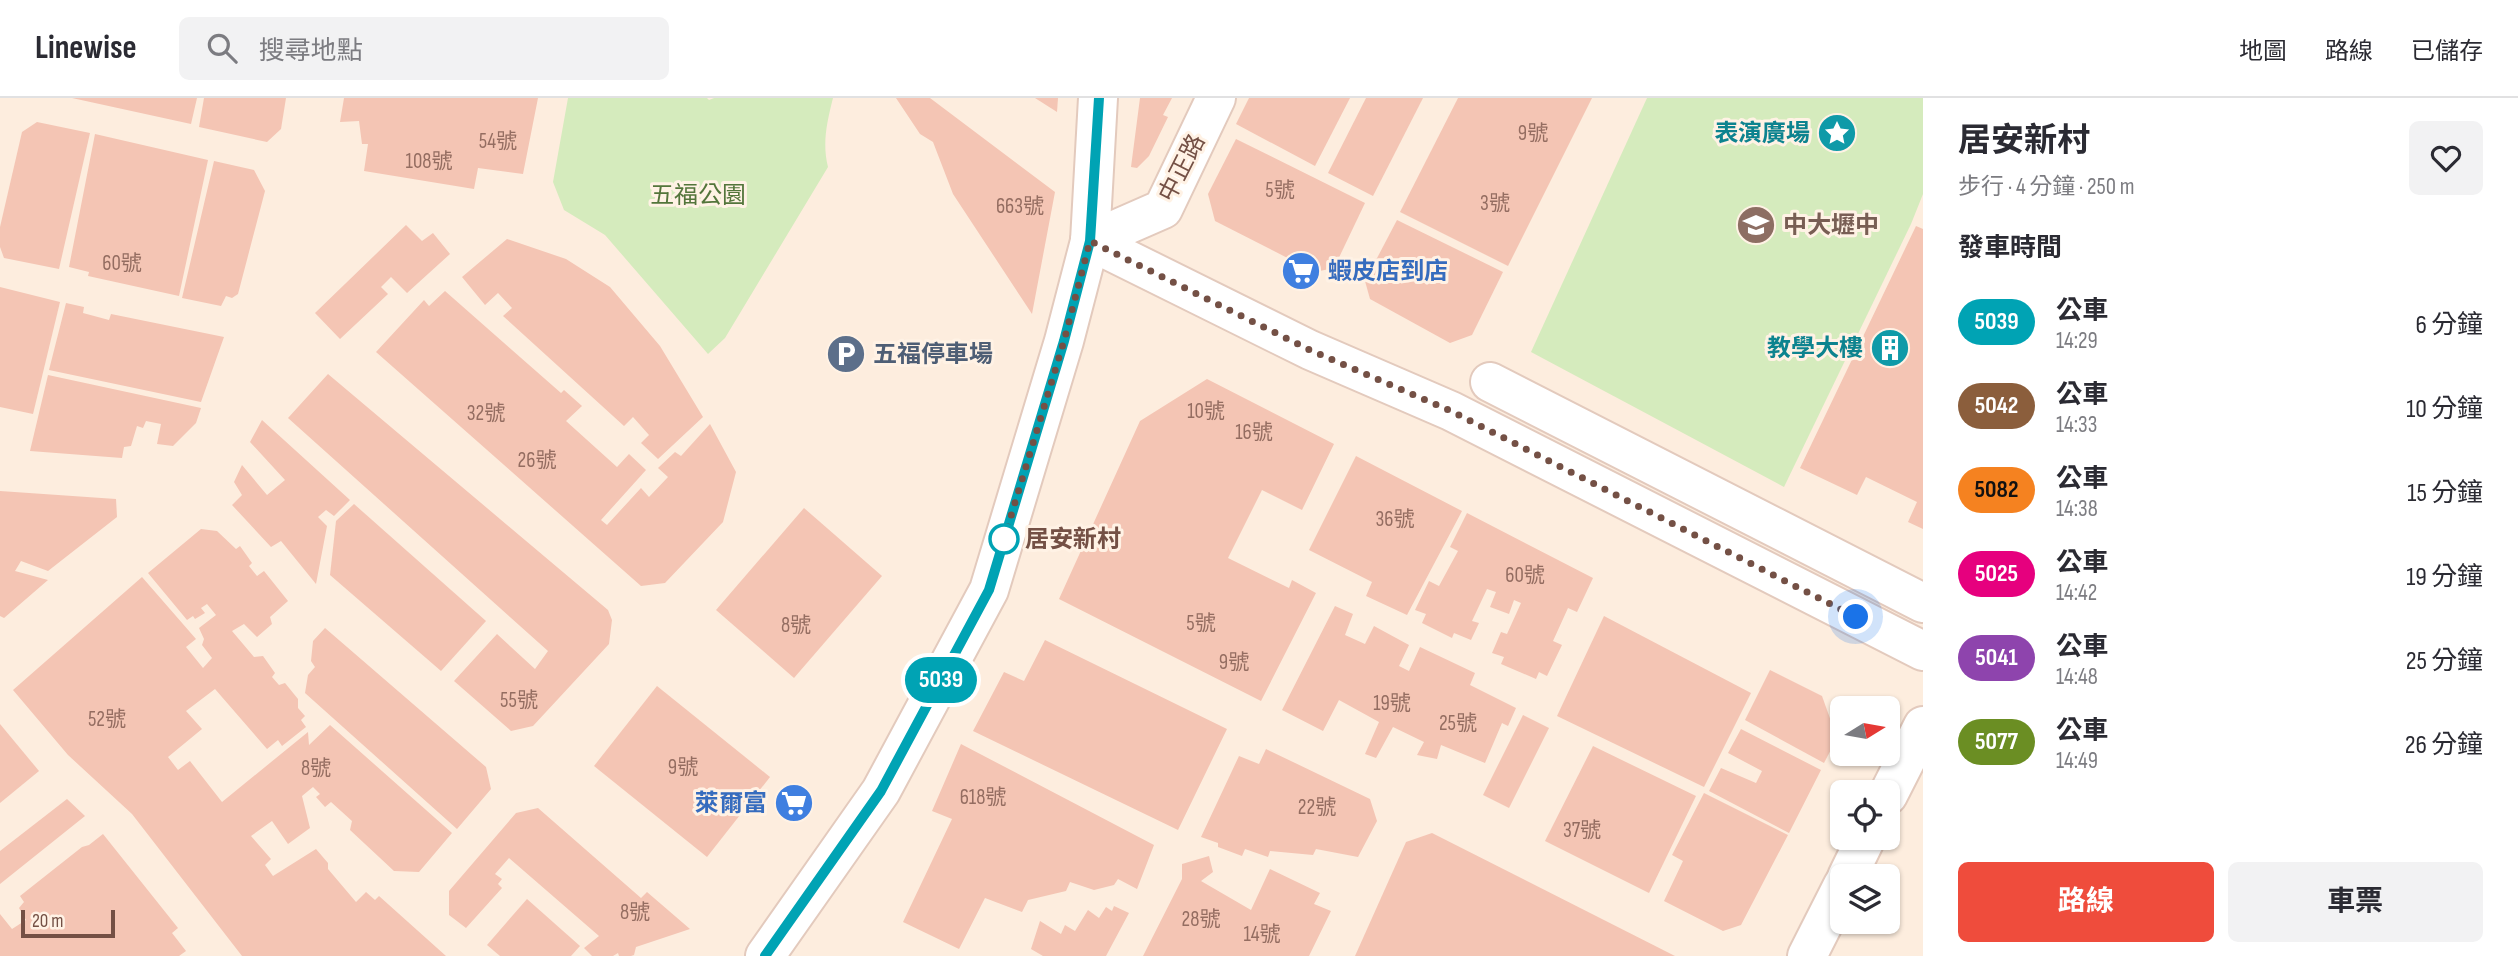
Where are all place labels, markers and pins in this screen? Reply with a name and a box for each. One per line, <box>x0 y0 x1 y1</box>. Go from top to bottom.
place icon: 表演廣場 <box>1816 112 1858 154</box>
place label: 表演廣場 <box>1714 119 1810 148</box>
school or university icon: 中大壢中 <box>1735 204 1777 246</box>
place label: 中大壢中 <box>1783 211 1879 240</box>
supermarket icon: 蝦皮店到店 <box>1280 250 1322 292</box>
place label: 蝦皮店到店 <box>1328 257 1448 286</box>
building icon: 教學大樓 <box>1869 327 1911 369</box>
parking icon: 五福停車場 <box>825 333 867 375</box>
place label: 教學大樓 <box>1767 334 1863 363</box>
place label: 五福停車場 <box>873 340 993 369</box>
marker: 居安新村 <box>989 524 1019 554</box>
place label: 居安新村 <box>1025 525 1121 554</box>
supermarket icon: 萊爾富 <box>773 782 815 824</box>
place label: 萊爾富 <box>695 789 767 818</box>

